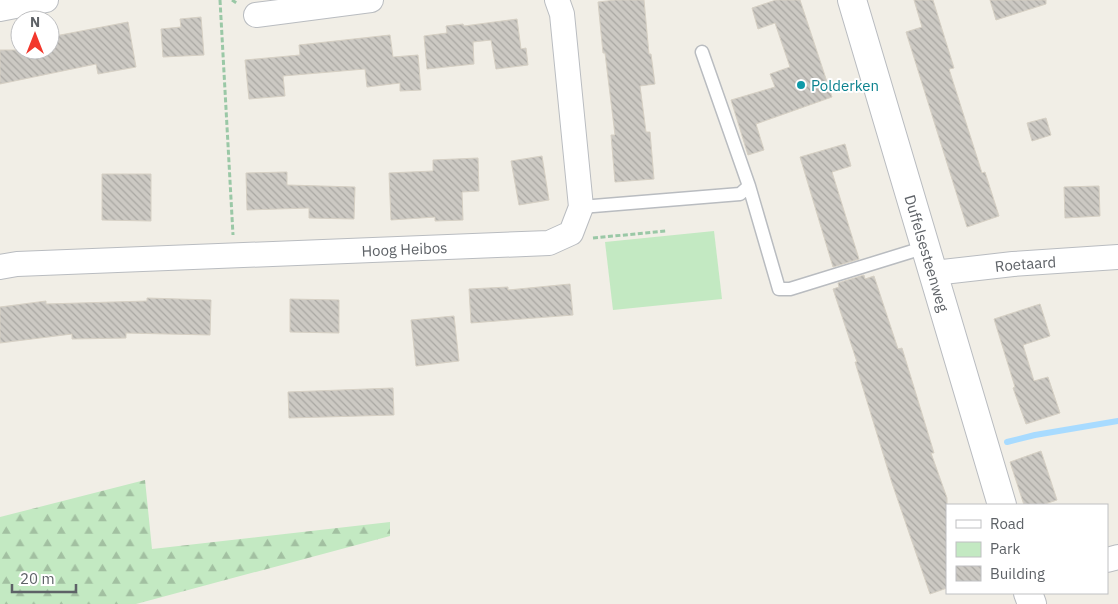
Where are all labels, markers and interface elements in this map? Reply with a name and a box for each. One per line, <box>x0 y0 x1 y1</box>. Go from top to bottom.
north arrow <box>10 10 60 60</box>
text: N <box>30 13 40 31</box>
place label: Polderken <box>811 76 879 95</box>
marker: Polderken <box>795 79 807 91</box>
street label: Duffelsesteenweg <box>901 192 954 314</box>
street label: Hoog Heibos <box>361 238 448 260</box>
street label: Roetaard <box>994 252 1057 276</box>
legend <box>946 504 1108 594</box>
text: Road <box>990 514 1025 533</box>
text: Park <box>990 539 1020 558</box>
scale bar <box>12 562 76 594</box>
text: Building <box>990 564 1045 583</box>
text: 20 m <box>20 569 55 588</box>

